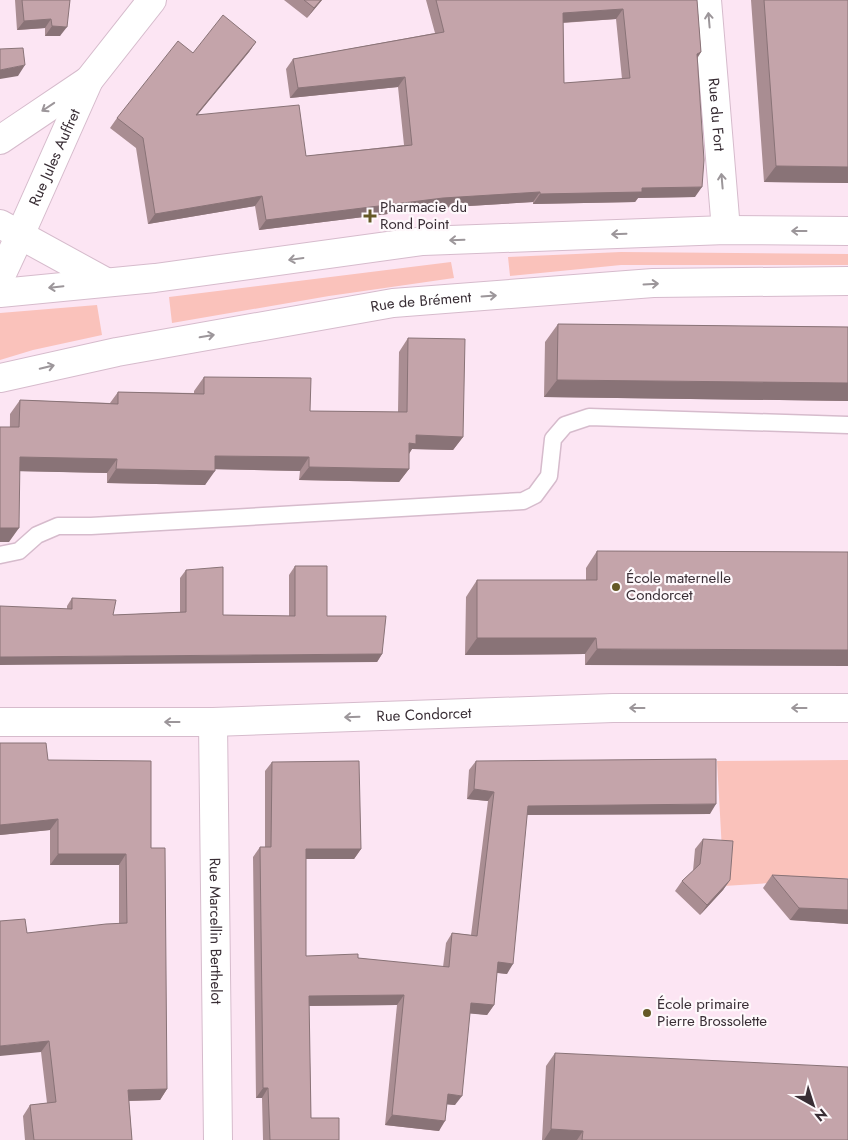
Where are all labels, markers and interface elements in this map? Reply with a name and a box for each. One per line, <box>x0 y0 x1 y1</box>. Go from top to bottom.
one-way arrow <box>704 12 714 28</box>
street label: Rue du Fort <box>702 77 730 153</box>
one-way arrow <box>42 102 56 112</box>
street label: Rue Jules Auffret <box>23 105 86 209</box>
one-way arrow <box>718 174 727 190</box>
place label: Pharmacie du Rond Point <box>380 196 467 235</box>
marker: Pharmacie du Rond Point <box>364 210 376 222</box>
one-way arrow <box>792 226 808 236</box>
one-way arrow <box>612 229 628 239</box>
one-way arrow <box>449 235 466 245</box>
one-way arrow <box>288 254 304 264</box>
one-way arrow <box>642 279 658 288</box>
one-way arrow <box>48 282 64 292</box>
street label: Rue de Brément <box>369 286 472 318</box>
one-way arrow <box>480 291 496 300</box>
one-way arrow <box>198 330 214 340</box>
one-way arrow <box>39 362 55 371</box>
place label: École maternelle Condorcet <box>626 567 731 606</box>
marker: École maternelle Condorcet <box>610 581 622 593</box>
street label: Rue Condorcet <box>376 702 472 727</box>
one-way arrow <box>629 703 646 713</box>
one-way arrow <box>792 703 808 713</box>
one-way arrow <box>344 713 360 722</box>
one-way arrow <box>164 717 180 727</box>
street label: Rue Marcellin Berthelot <box>204 857 227 1005</box>
place label: École primaire Pierre Brossolette <box>657 993 767 1032</box>
marker: École primaire Pierre Brossolette <box>641 1007 653 1019</box>
north arrow <box>788 1080 838 1130</box>
text: N <box>811 1104 832 1126</box>

